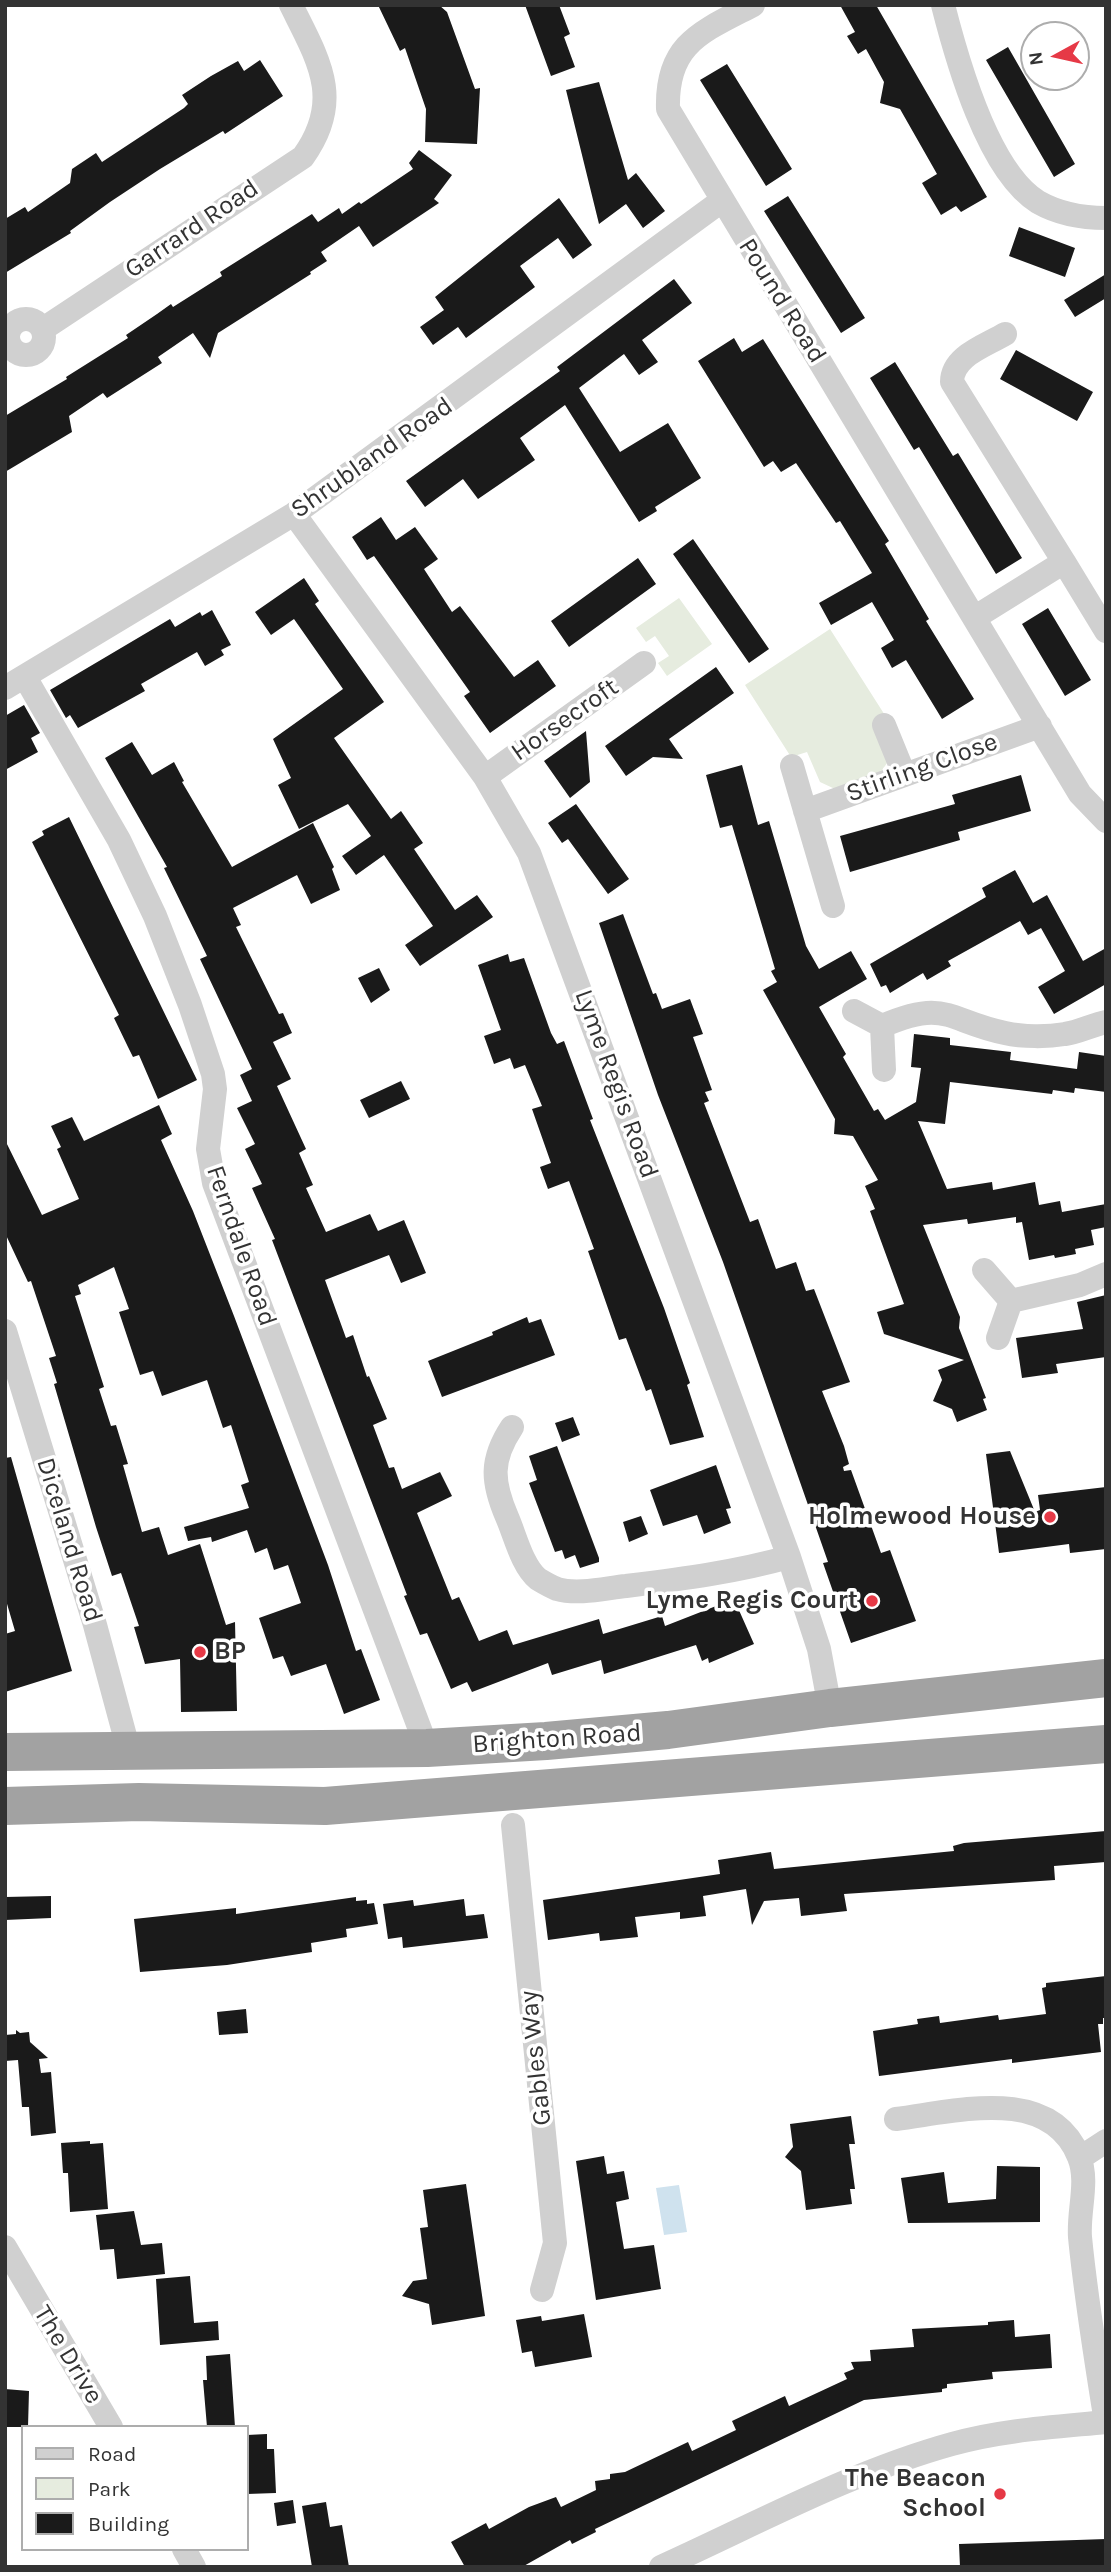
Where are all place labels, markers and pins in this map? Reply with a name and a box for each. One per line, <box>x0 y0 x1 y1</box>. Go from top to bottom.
place label: Holmewood House <box>808 1501 1036 1533</box>
marker: Holmewood House <box>1042 1509 1058 1525</box>
place label: Lyme Regis Court <box>645 1585 858 1617</box>
marker: Lyme Regis Court <box>864 1593 880 1609</box>
place label: BP <box>214 1636 246 1668</box>
marker: BP <box>192 1644 208 1660</box>
place label: The Beacon School <box>845 2463 986 2524</box>
marker: The Beacon School <box>992 2486 1008 2502</box>

